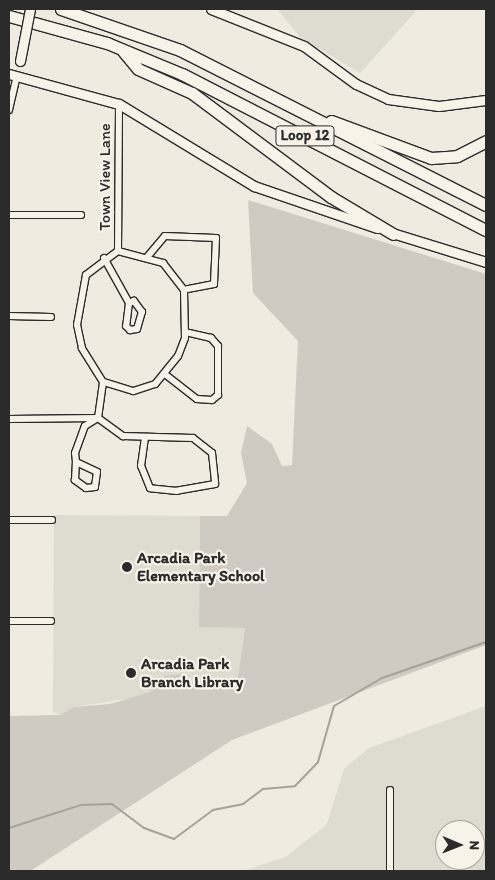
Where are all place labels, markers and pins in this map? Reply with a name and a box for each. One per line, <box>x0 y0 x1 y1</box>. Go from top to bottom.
place label: Arcadia Park Elementary School <box>137 548 265 586</box>
marker: Arcadia Park Elementary School <box>121 561 133 573</box>
place label: Arcadia Park Branch Library <box>141 654 243 692</box>
marker: Arcadia Park Branch Library <box>125 667 137 679</box>

